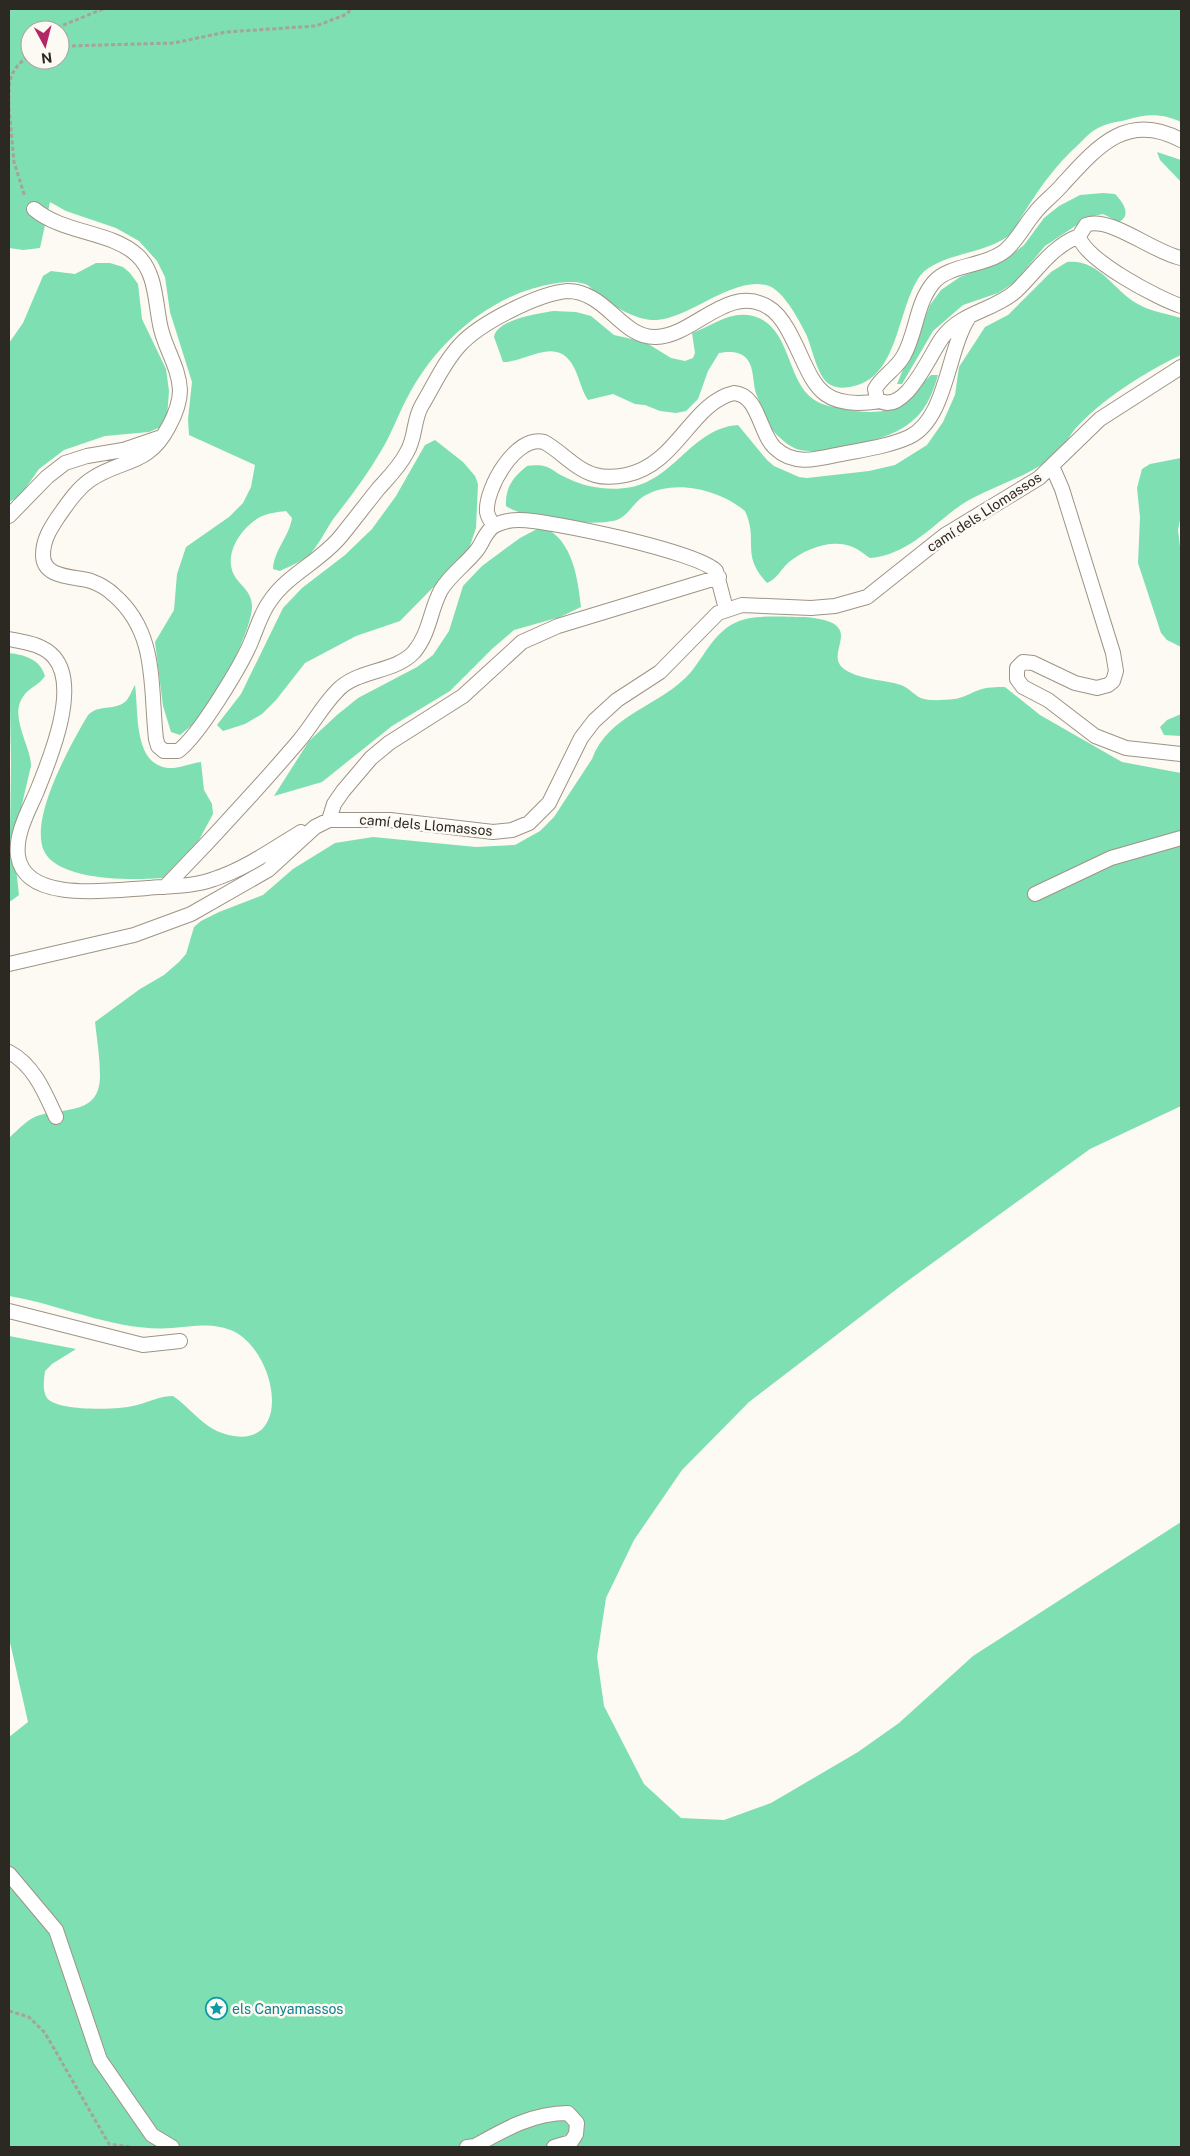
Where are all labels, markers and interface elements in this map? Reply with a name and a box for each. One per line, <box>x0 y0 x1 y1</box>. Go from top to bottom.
north arrow <box>20 20 70 70</box>
text: N <box>40 49 53 67</box>
street label: camí dels Llomassos <box>924 469 1044 555</box>
street label: camí dels Llomassos <box>359 811 493 839</box>
place icon: els Canyamassos <box>204 1997 228 2021</box>
place label: els Canyamassos <box>232 2001 343 2017</box>

